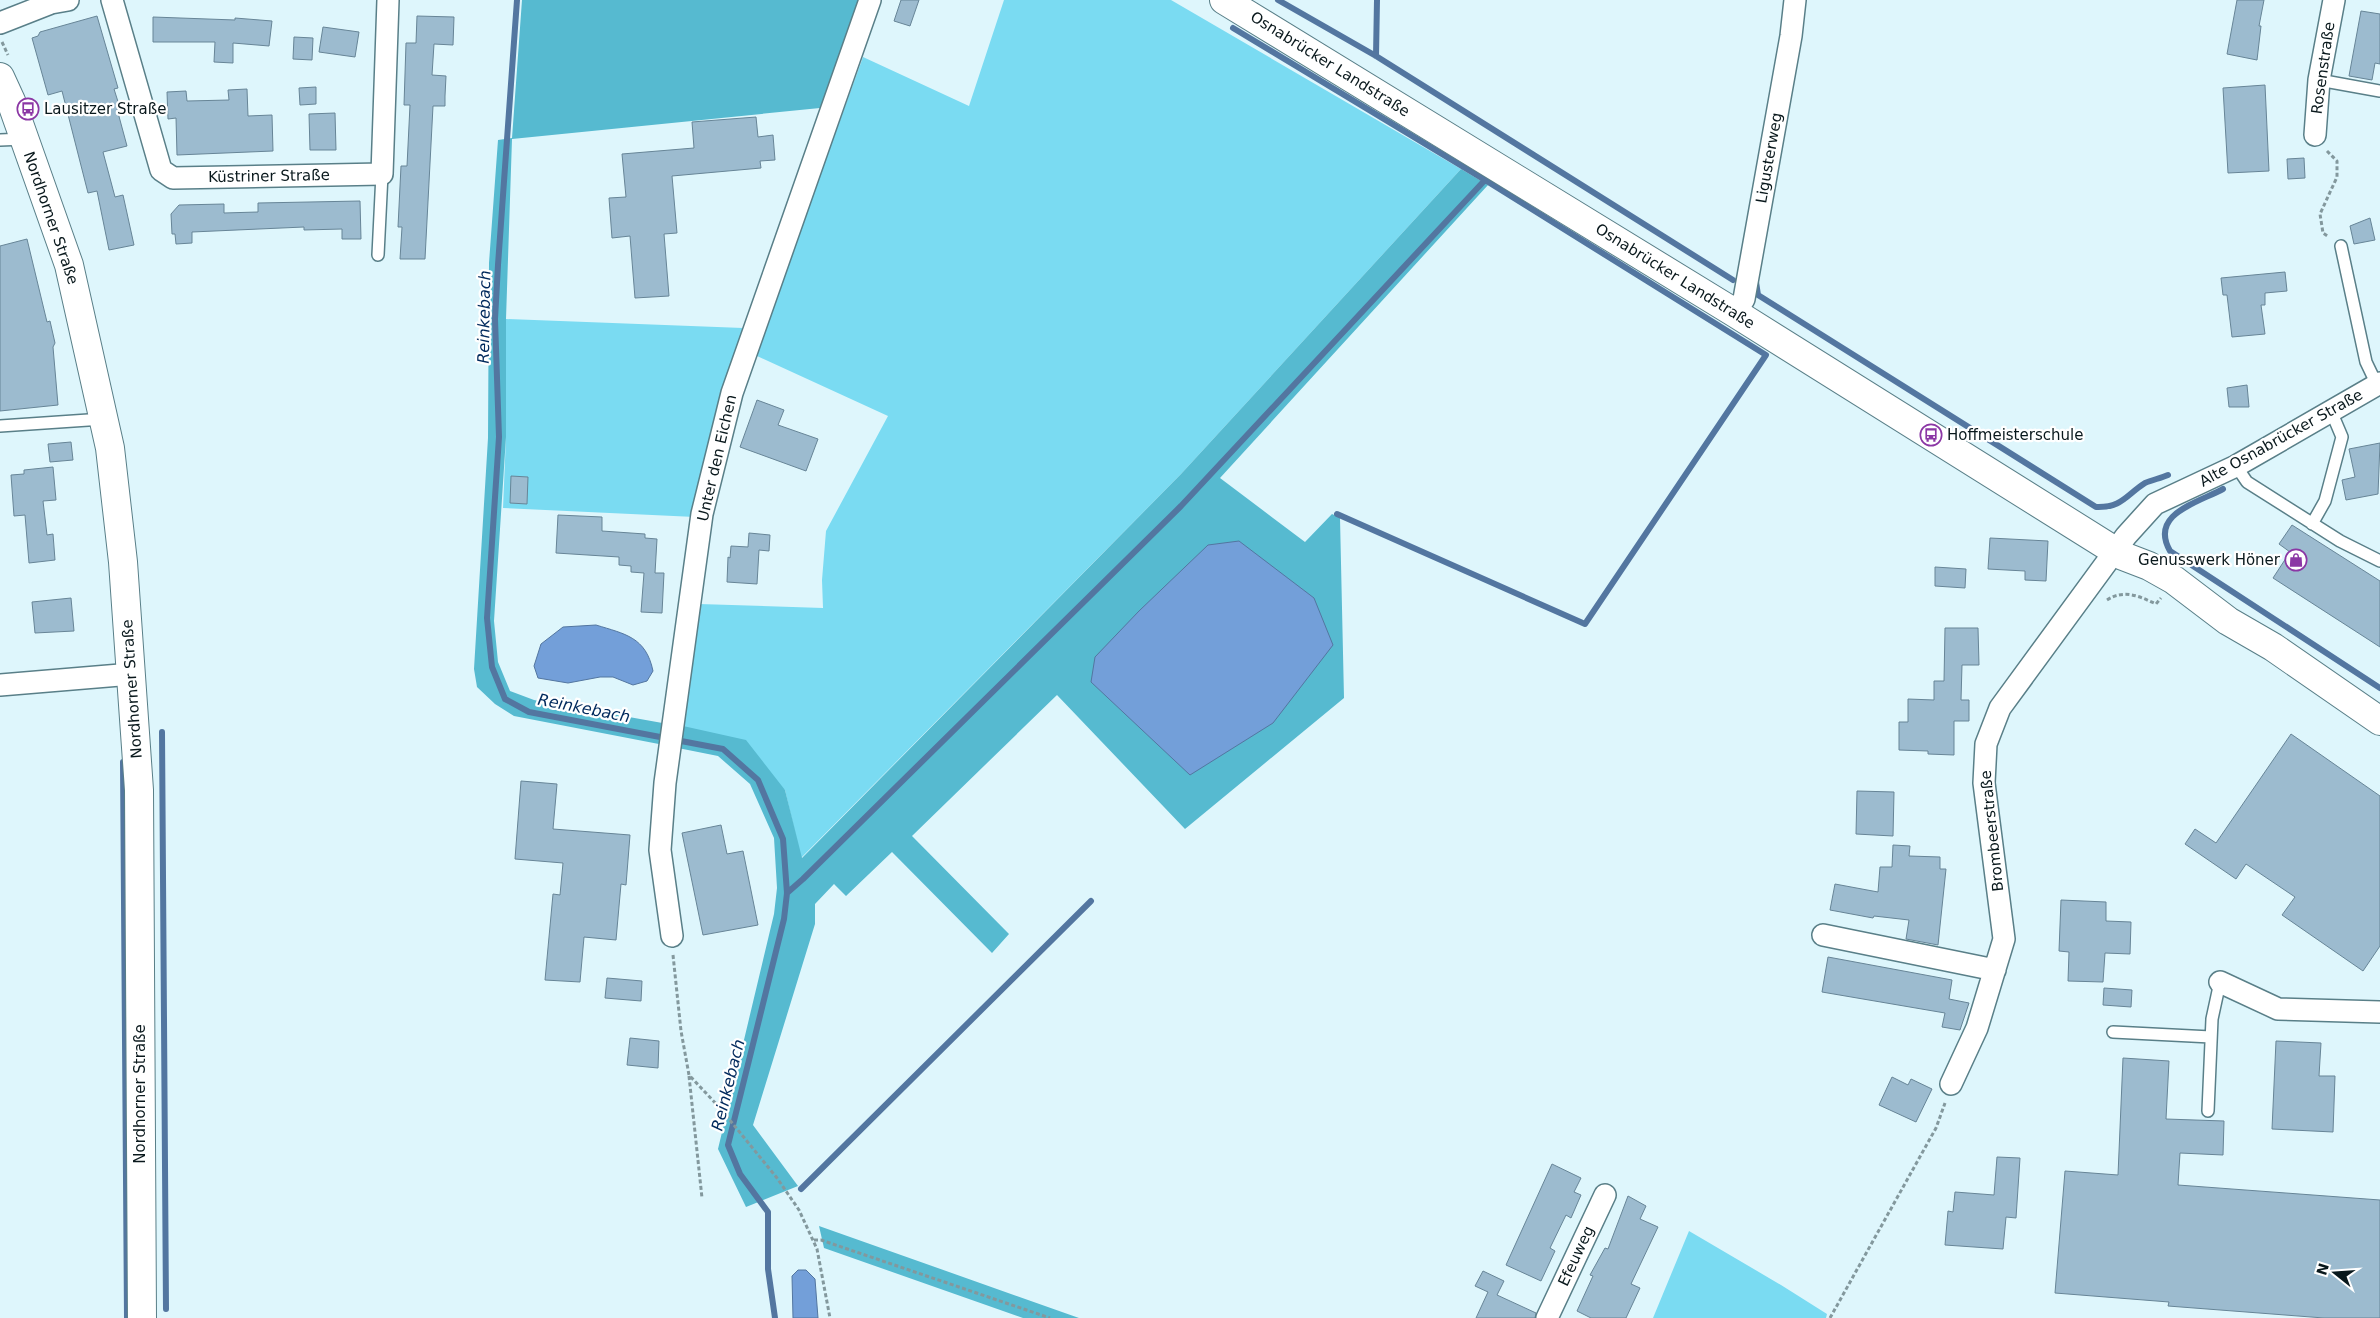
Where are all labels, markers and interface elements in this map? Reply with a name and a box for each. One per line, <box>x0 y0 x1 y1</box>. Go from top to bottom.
street label: Osnabrücker Landstraße <box>1247 8 1413 120</box>
street label: Rosenstraße <box>2308 21 2338 115</box>
bus stop icon: Lausitzer Straße <box>16 97 40 121</box>
place label: Lausitzer Straße <box>44 100 166 118</box>
street label: Ligusterweg <box>1752 111 1786 205</box>
street label: Nordhorner Straße <box>20 149 82 287</box>
street label: Küstriner Straße <box>208 166 330 186</box>
street label: Osnabrücker Landstraße <box>1592 220 1758 332</box>
water label: Reinkebach <box>474 270 494 364</box>
street label: Alte Osnabrücker Straße <box>2196 386 2366 490</box>
street label: Unter den Eichen <box>694 393 740 523</box>
bus stop icon: Hoffmeisterschule <box>1919 423 1943 447</box>
place label: Hoffmeisterschule <box>1947 426 2083 444</box>
shop icon: Genusswerk Höner <box>2284 548 2308 572</box>
place label: Genusswerk Höner <box>2138 551 2281 569</box>
street label: Nordhorner Straße <box>118 619 146 759</box>
water label: Reinkebach <box>536 690 632 726</box>
street label: Brombeerstraße <box>1977 769 2007 893</box>
street label: Nordhorner Straße <box>131 1024 149 1164</box>
water label: Reinkebach <box>707 1037 749 1133</box>
street label: Efeuweg <box>1554 1223 1598 1289</box>
north arrow <box>2310 1248 2360 1298</box>
text: N <box>2313 1261 2332 1277</box>

